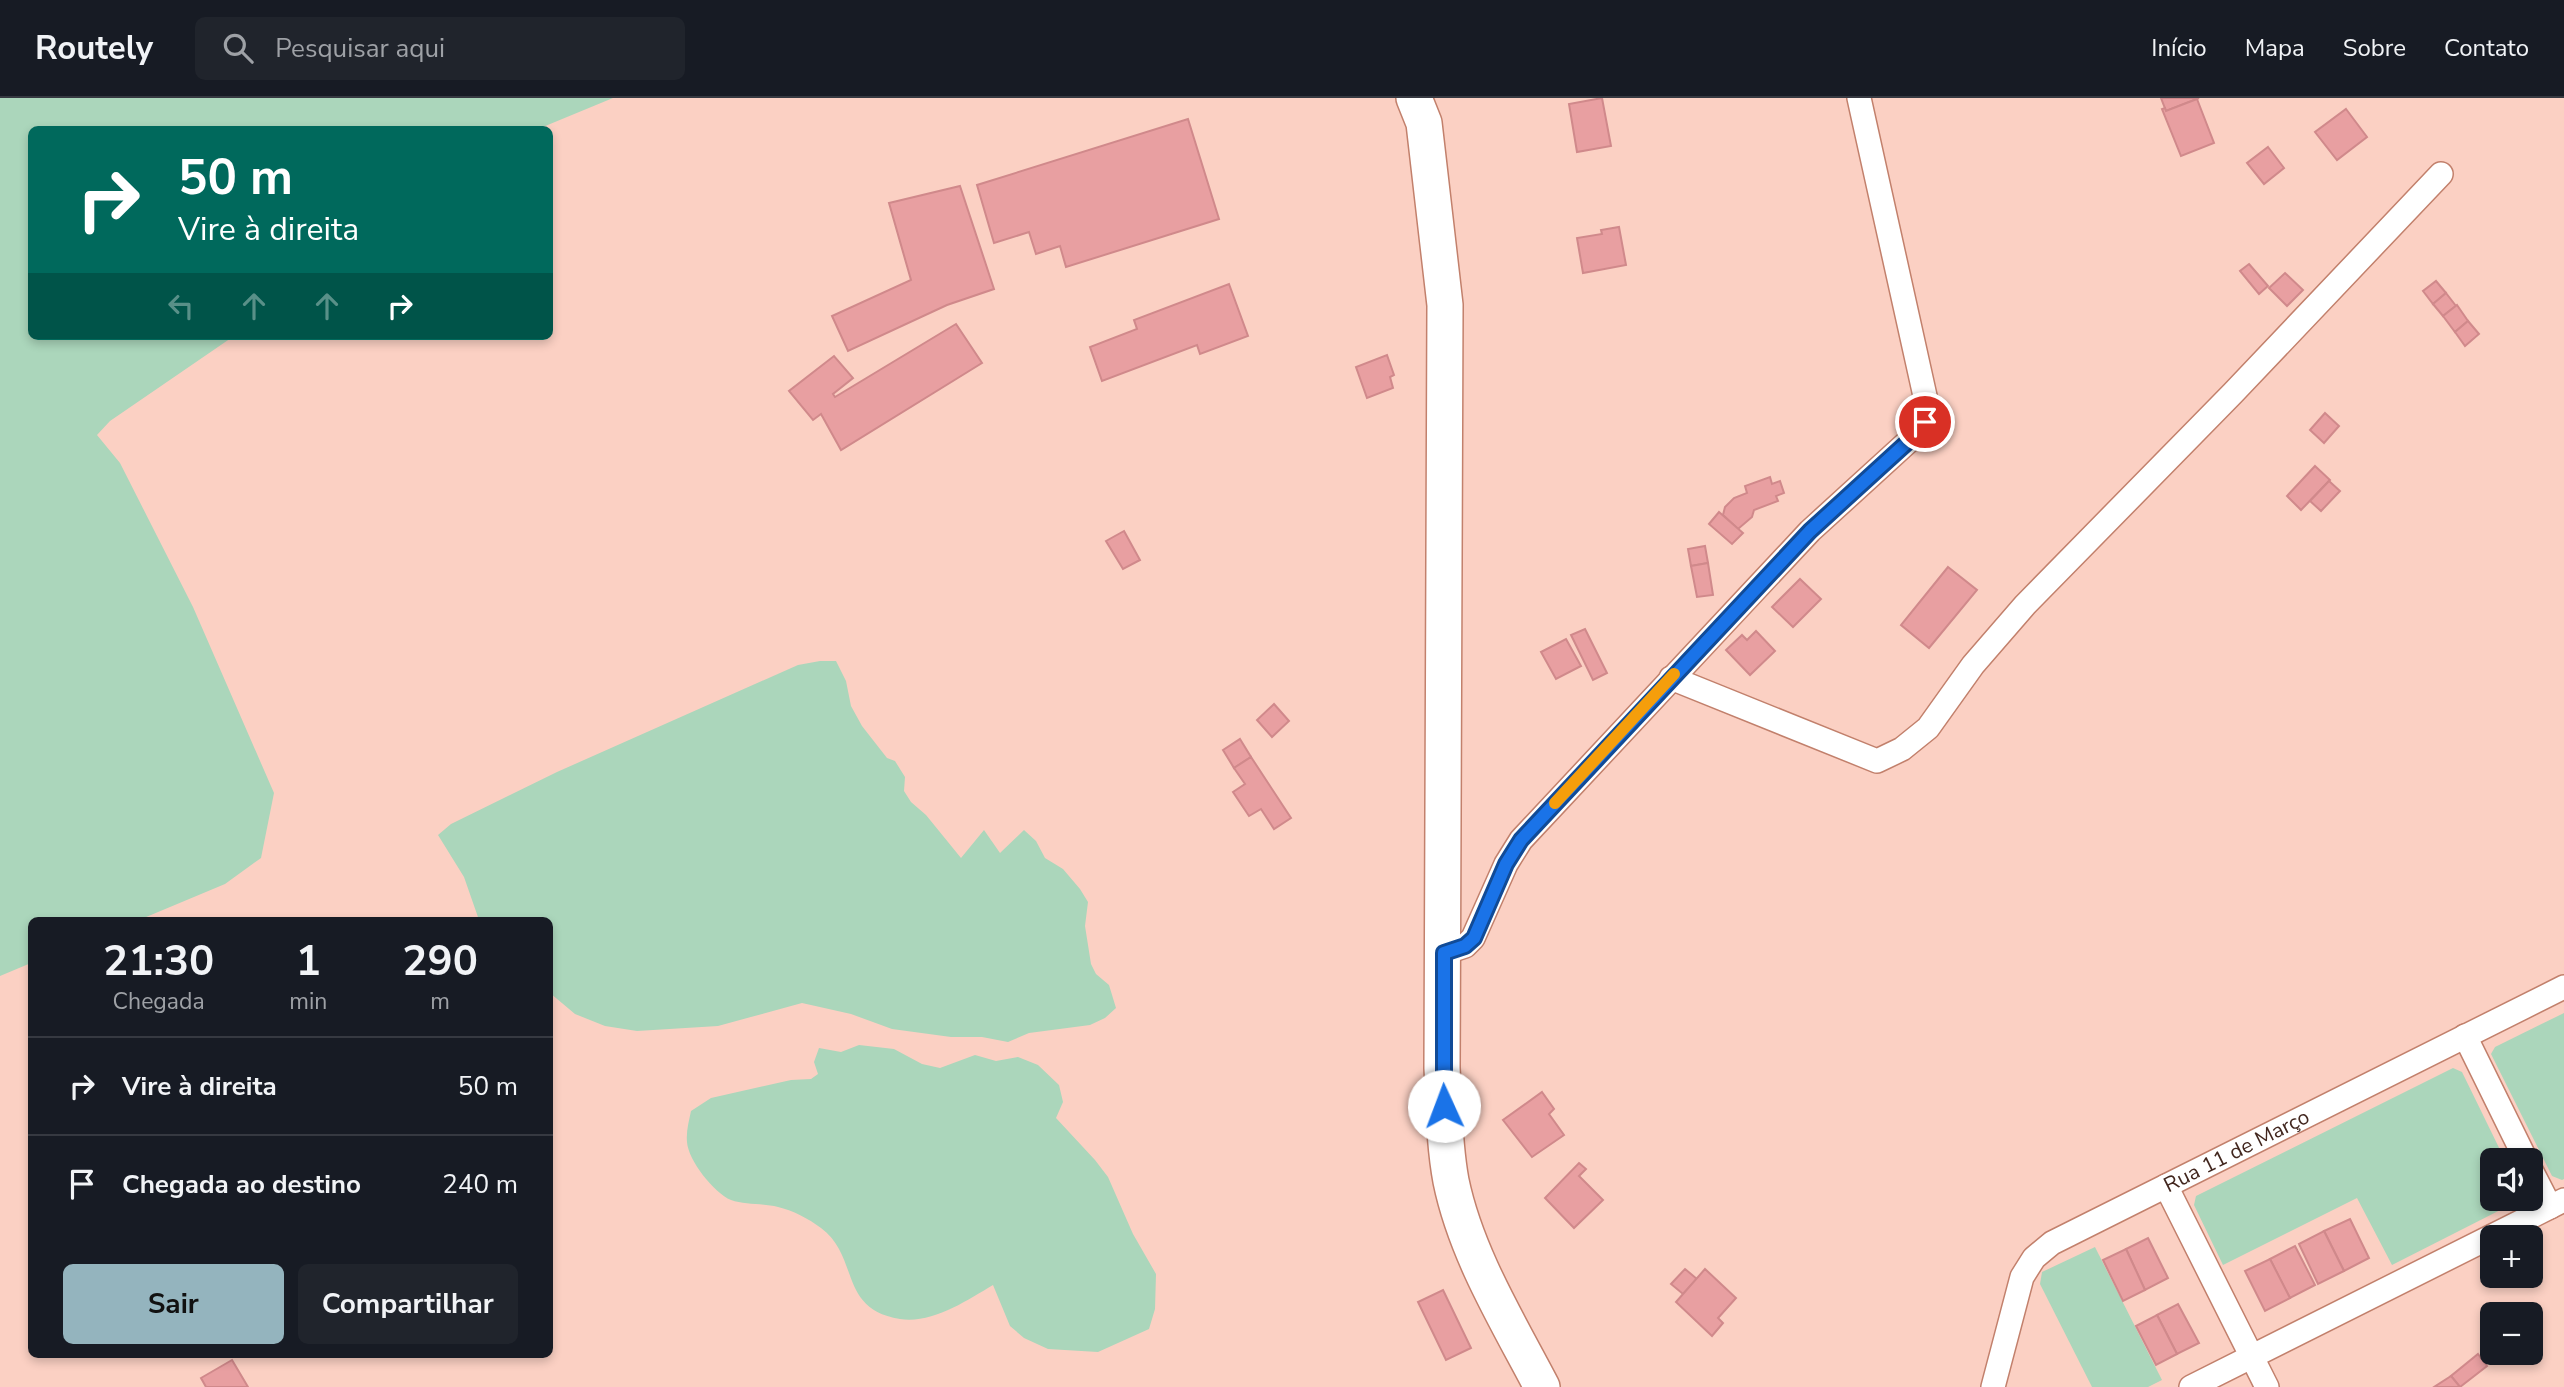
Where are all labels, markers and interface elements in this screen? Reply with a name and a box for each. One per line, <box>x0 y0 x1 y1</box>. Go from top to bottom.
search box <box>195 17 685 80</box>
text: Routely <box>35 26 153 71</box>
icon: search <box>219 29 257 67</box>
text: Pesquisar aqui <box>275 31 445 66</box>
text: Início <box>2151 32 2207 64</box>
text: Mapa <box>2245 32 2305 64</box>
text: Sobre <box>2343 32 2406 64</box>
text: Contato <box>2444 32 2529 64</box>
text: 50 m <box>178 144 293 211</box>
icon: right <box>63 154 154 245</box>
text: Vire à direita <box>178 208 359 251</box>
icon: left <box>162 287 200 325</box>
icon: ahead <box>235 287 273 325</box>
icon: ahead <box>308 287 346 325</box>
icon: right <box>381 287 419 325</box>
pin <box>1895 392 1955 452</box>
icon: arrive <box>1906 403 1944 441</box>
text: 21:30 <box>103 933 214 990</box>
text: 1 <box>296 933 321 990</box>
text: 290 <box>402 933 478 990</box>
text: Chegada <box>113 986 205 1017</box>
text: min <box>289 986 327 1017</box>
text: m <box>430 986 450 1017</box>
icon: right <box>63 1067 101 1105</box>
text: Vire à direita <box>122 1069 277 1104</box>
text: 50 m <box>458 1069 518 1104</box>
position arrow <box>1407 1069 1481 1143</box>
street label: Rua 11 de Março <box>2159 1103 2314 1199</box>
map controls <box>2480 1148 2543 1365</box>
button: sound <box>2480 1148 2543 1211</box>
icon: arrive <box>63 1165 101 1203</box>
text: Chegada ao destino <box>122 1167 361 1202</box>
text: 240 m <box>442 1167 518 1202</box>
button: + <box>2480 1225 2543 1288</box>
button: Sair <box>63 1264 284 1344</box>
button: Compartilhar <box>298 1264 518 1344</box>
button: − <box>2480 1302 2543 1365</box>

